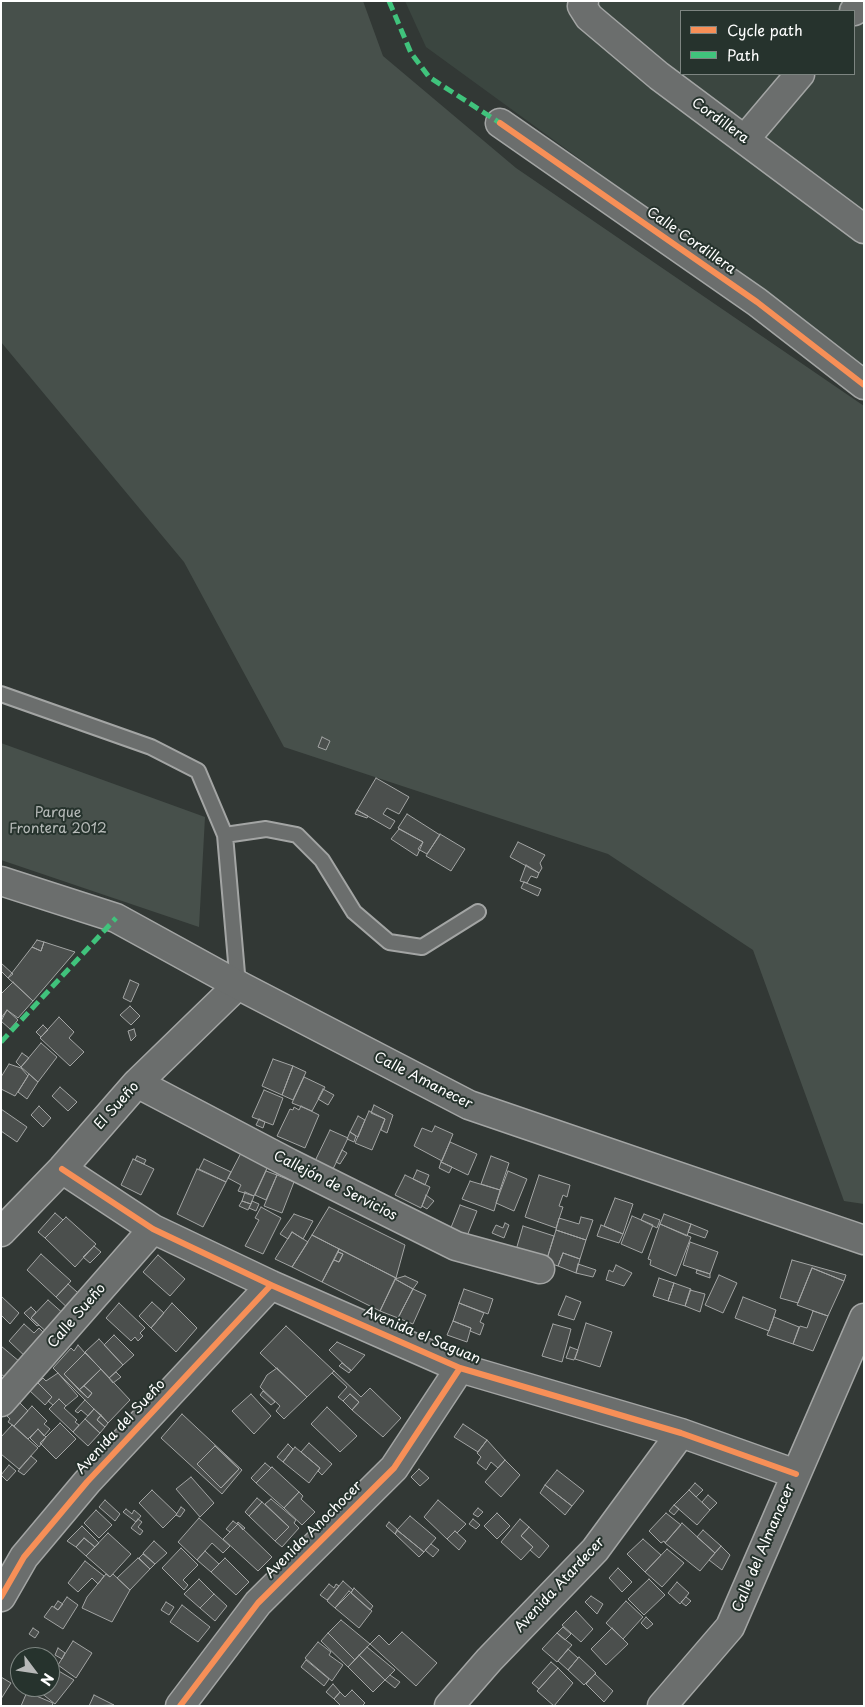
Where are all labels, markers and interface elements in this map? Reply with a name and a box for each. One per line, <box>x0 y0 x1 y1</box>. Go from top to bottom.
legend <box>680 10 855 75</box>
text: Cycle path <box>727 18 803 41</box>
text: Path <box>727 43 759 66</box>
street label: Cordillera <box>688 95 752 147</box>
street label: Calle Cordillera <box>643 204 739 278</box>
park label: Parque Frontera 2012 <box>9 805 107 838</box>
street label: Calle Amanecer <box>371 1049 475 1113</box>
street label: El Sueño <box>91 1079 143 1133</box>
street label: Callejón de Servicios <box>270 1148 400 1224</box>
street label: Calle Sueño <box>44 1280 110 1352</box>
street label: Avenida el Saguan <box>361 1304 483 1368</box>
street label: Avenida del Sueño <box>73 1376 169 1478</box>
street label: Avenida Anochocer <box>262 1478 366 1582</box>
street label: Calle del Almanacer <box>729 1481 799 1615</box>
street label: Avenida Atardecer <box>512 1534 608 1636</box>
north arrow <box>10 1647 60 1697</box>
text: N <box>36 1669 59 1690</box>

